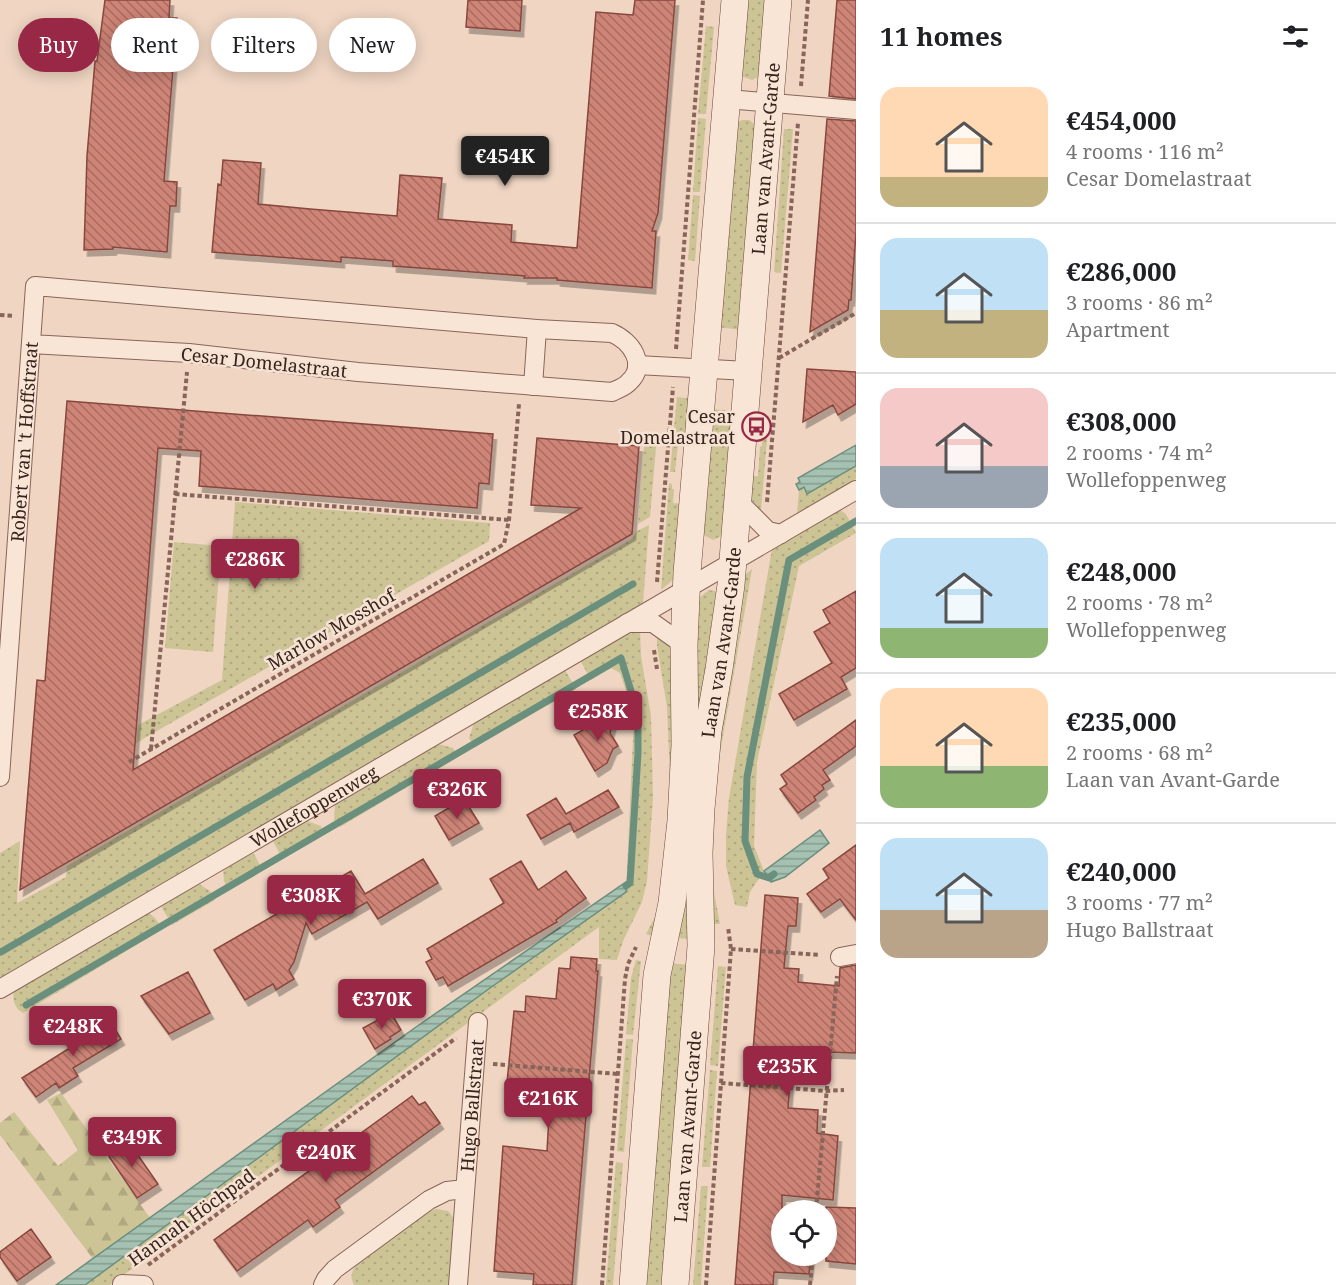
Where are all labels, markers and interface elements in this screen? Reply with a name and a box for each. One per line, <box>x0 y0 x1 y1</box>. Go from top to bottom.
chip: Buy <box>18 18 99 72</box>
chip: Rent <box>111 18 199 72</box>
chip: Filters <box>211 18 317 72</box>
chip: New <box>329 18 416 72</box>
text: 11 homes <box>880 18 1002 54</box>
icon: filters <box>1279 20 1312 53</box>
street label: Laan van Avant-Garde <box>746 62 785 256</box>
text: €454,000 <box>1066 102 1176 138</box>
icon: home <box>928 111 1000 183</box>
pin: €454K <box>463 136 547 187</box>
text: 4 rooms · 116 m² <box>1066 138 1224 165</box>
text: €454K <box>475 142 535 169</box>
text: Cesar Domelastraat <box>1066 165 1252 192</box>
text: €286,000 <box>1066 253 1176 289</box>
icon: home <box>928 262 1000 334</box>
text: 3 rooms · 86 m² <box>1066 289 1213 316</box>
text: Apartment <box>1066 316 1170 343</box>
street label: Robert van 't Hoffstraat <box>5 341 43 543</box>
street label: Cesar Domelastraat <box>180 341 348 383</box>
text: €308,000 <box>1066 403 1176 439</box>
place label: Cesar Domelastraat <box>620 404 736 449</box>
bus stop icon: Cesar Domelastraat <box>740 410 772 442</box>
icon: home <box>928 412 1000 484</box>
text: 2 rooms · 74 m² <box>1066 439 1213 466</box>
text: Wollefoppenweg <box>1066 466 1226 493</box>
pin: €286K <box>213 539 297 590</box>
text: €286K <box>225 545 285 572</box>
street label: Laan van Avant-Garde <box>695 546 746 739</box>
text: €248,000 <box>1066 553 1176 589</box>
icon: home <box>928 562 1000 634</box>
street label: Marlow Mosshof <box>263 582 400 675</box>
text: 2 rooms · 78 m² <box>1066 589 1213 616</box>
text: Wollefoppenweg <box>1066 616 1226 643</box>
pin: €258K <box>556 691 640 742</box>
text: €258K <box>568 697 628 724</box>
text: €235,000 <box>1066 703 1176 739</box>
icon: home <box>928 712 1000 784</box>
text: 2 rooms · 68 m² <box>1066 739 1213 766</box>
street label: Wollefoppenweg <box>245 759 382 853</box>
text: Laan van Avant-Garde <box>1066 766 1280 793</box>
pin: €326K <box>415 769 499 820</box>
text: €326K <box>427 775 487 802</box>
text: €240,000 <box>1066 853 1176 889</box>
icon: home <box>928 862 1000 934</box>
pin: €308K <box>269 875 353 926</box>
text: €308K <box>281 881 341 908</box>
text: 3 rooms · 77 m² <box>1066 889 1213 916</box>
text: Hugo Ballstraat <box>1066 916 1213 943</box>
pin: €370K <box>340 979 424 1030</box>
text: €370K <box>352 985 412 1012</box>
pin: €248K <box>31 1006 115 1057</box>
text: €248K <box>43 1012 103 1039</box>
street label: Laan van Avant-Garde <box>668 1030 706 1223</box>
street label: Hugo Ballstraat <box>455 1038 489 1173</box>
pin: €235K <box>745 1046 829 1097</box>
text: €235K <box>757 1052 817 1079</box>
pin: €216K <box>506 1078 590 1129</box>
text: €216K <box>518 1084 578 1111</box>
pin: €349K <box>90 1117 174 1168</box>
text: €349K <box>102 1123 162 1150</box>
pin: €240K <box>284 1132 368 1183</box>
text: €240K <box>296 1138 356 1165</box>
street label: Hannah Höchpad <box>123 1163 259 1271</box>
map controls <box>771 1200 837 1266</box>
button: locate <box>771 1200 837 1266</box>

